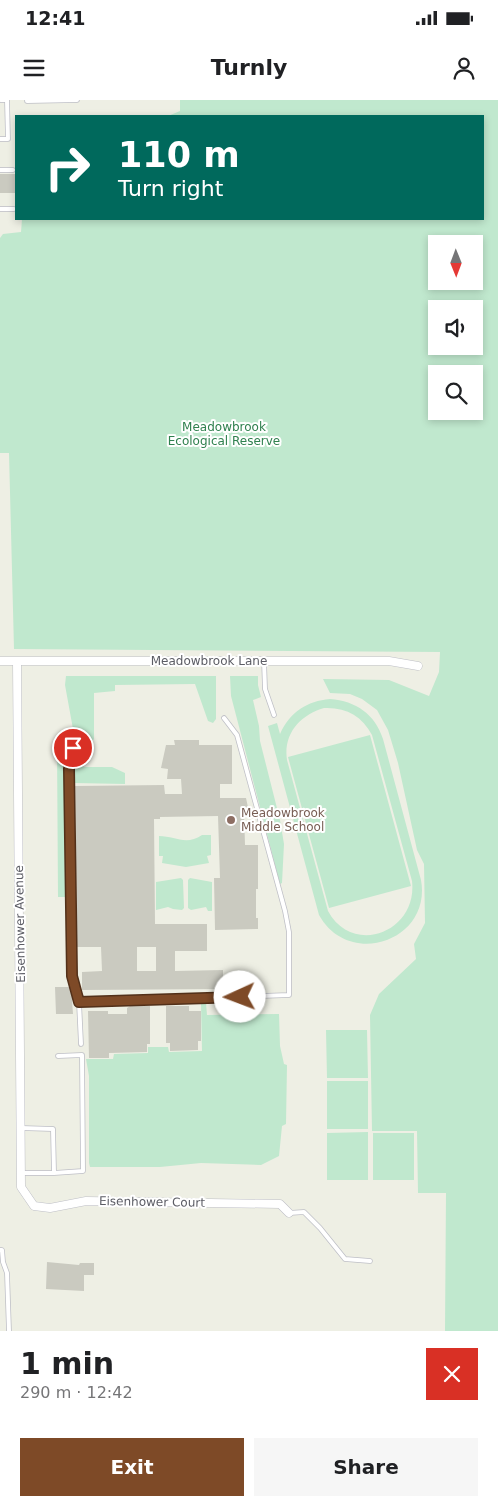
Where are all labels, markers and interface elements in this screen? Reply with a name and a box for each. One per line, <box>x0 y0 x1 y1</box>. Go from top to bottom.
text: 12:41 <box>25 7 85 29</box>
icon: menu <box>20 54 48 82</box>
icon: person <box>450 54 478 82</box>
text: Turnly <box>211 55 287 80</box>
icon: right <box>35 135 100 200</box>
text: 110 m <box>118 135 240 175</box>
text: Turn right <box>118 176 223 201</box>
north arrow <box>428 235 482 290</box>
map controls <box>428 235 483 420</box>
button: sound <box>428 300 483 355</box>
button: search <box>428 365 483 420</box>
park label: Meadowbrook Ecological Reserve <box>168 420 280 448</box>
street label: Meadowbrook Lane <box>151 654 267 668</box>
pin <box>52 727 94 769</box>
icon: arrive <box>59 734 87 762</box>
place label: Meadowbrook Middle School <box>241 806 325 834</box>
marker: Meadowbrook Middle School <box>225 814 237 826</box>
street label: Eisenhower Avenue <box>12 865 28 983</box>
position arrow <box>213 970 265 1022</box>
street label: Eisenhower Court <box>99 1194 205 1210</box>
text: 1 min <box>20 1346 114 1381</box>
button: close <box>426 1348 478 1400</box>
text: 290 m · 12:42 <box>20 1383 133 1402</box>
button: Exit <box>20 1438 244 1496</box>
button: Share <box>254 1438 478 1496</box>

